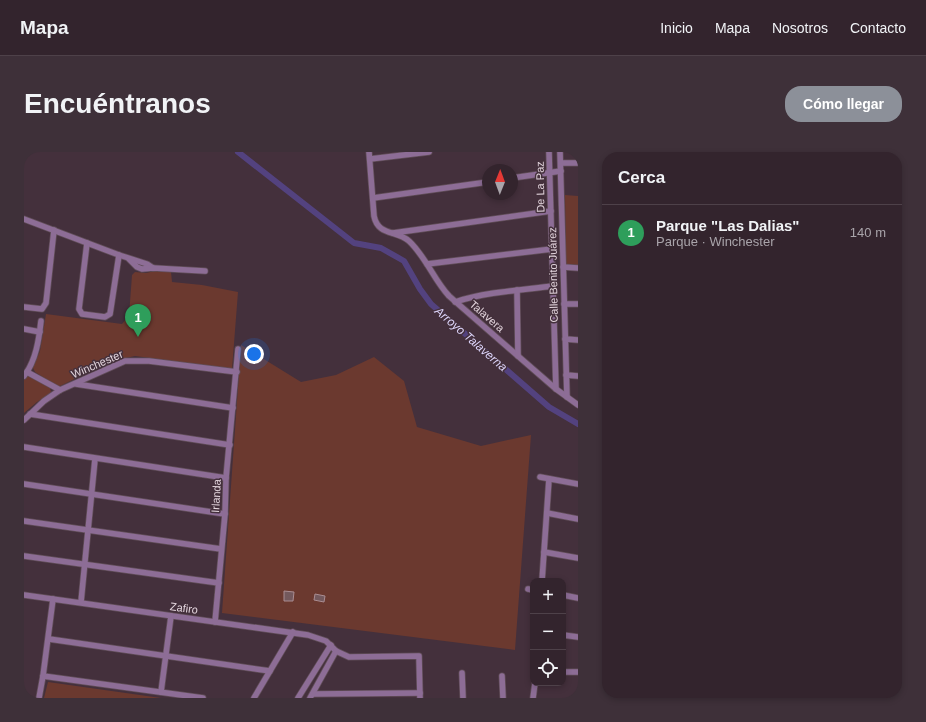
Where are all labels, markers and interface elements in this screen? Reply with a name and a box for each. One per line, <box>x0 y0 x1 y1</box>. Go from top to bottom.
text: Mapa <box>20 17 69 38</box>
text: Inicio <box>660 20 693 36</box>
text: Mapa <box>715 20 750 36</box>
text: Nosotros <box>772 20 828 36</box>
text: Contacto <box>850 20 906 36</box>
button: Cómo llegar <box>785 86 902 122</box>
text: Encuéntranos <box>24 88 211 119</box>
street label: De La Paz <box>534 161 546 213</box>
north arrow <box>482 164 518 200</box>
text: Cerca <box>618 168 665 187</box>
text: Parque "Las Dalias" <box>656 217 799 234</box>
text: 1 <box>627 225 635 240</box>
text: 140 m <box>850 225 886 240</box>
street label: Calle Benito Juárez <box>546 227 560 323</box>
text: Parque · Winchester <box>656 234 775 249</box>
street label: Talavera <box>467 298 507 335</box>
water label: Arroyo Talaverna <box>431 303 510 374</box>
pin: 1 <box>125 304 151 337</box>
your location <box>244 344 264 364</box>
street label: Winchester <box>69 348 125 380</box>
street label: Irlanda <box>209 478 223 513</box>
map controls <box>530 578 566 686</box>
button: + <box>530 578 566 614</box>
street label: Zafiro <box>169 600 199 616</box>
button: − <box>530 614 566 650</box>
button: locate <box>530 650 566 686</box>

